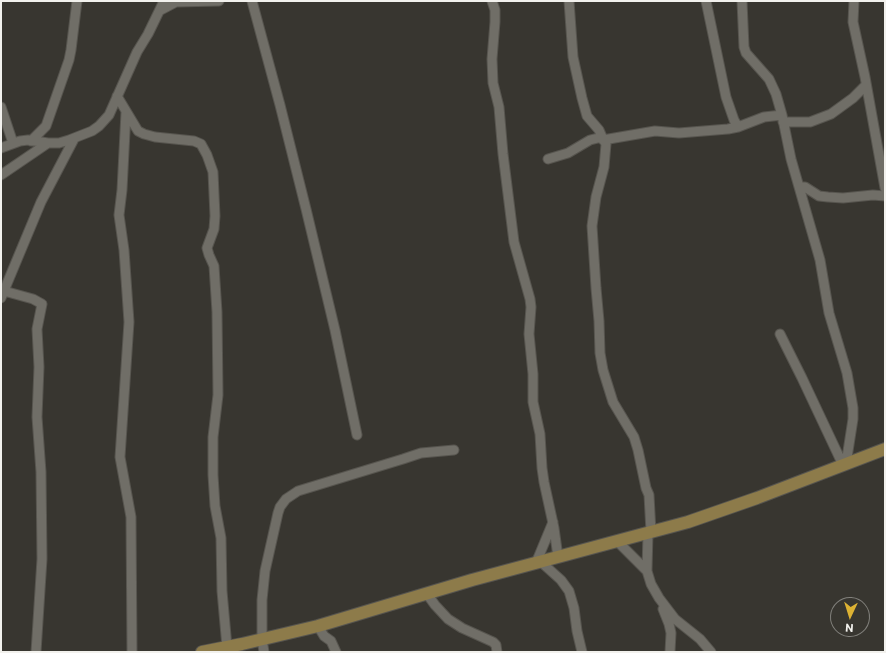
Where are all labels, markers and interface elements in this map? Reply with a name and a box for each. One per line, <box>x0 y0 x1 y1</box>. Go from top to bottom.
north arrow <box>830 597 870 637</box>
text: N <box>845 622 854 635</box>

